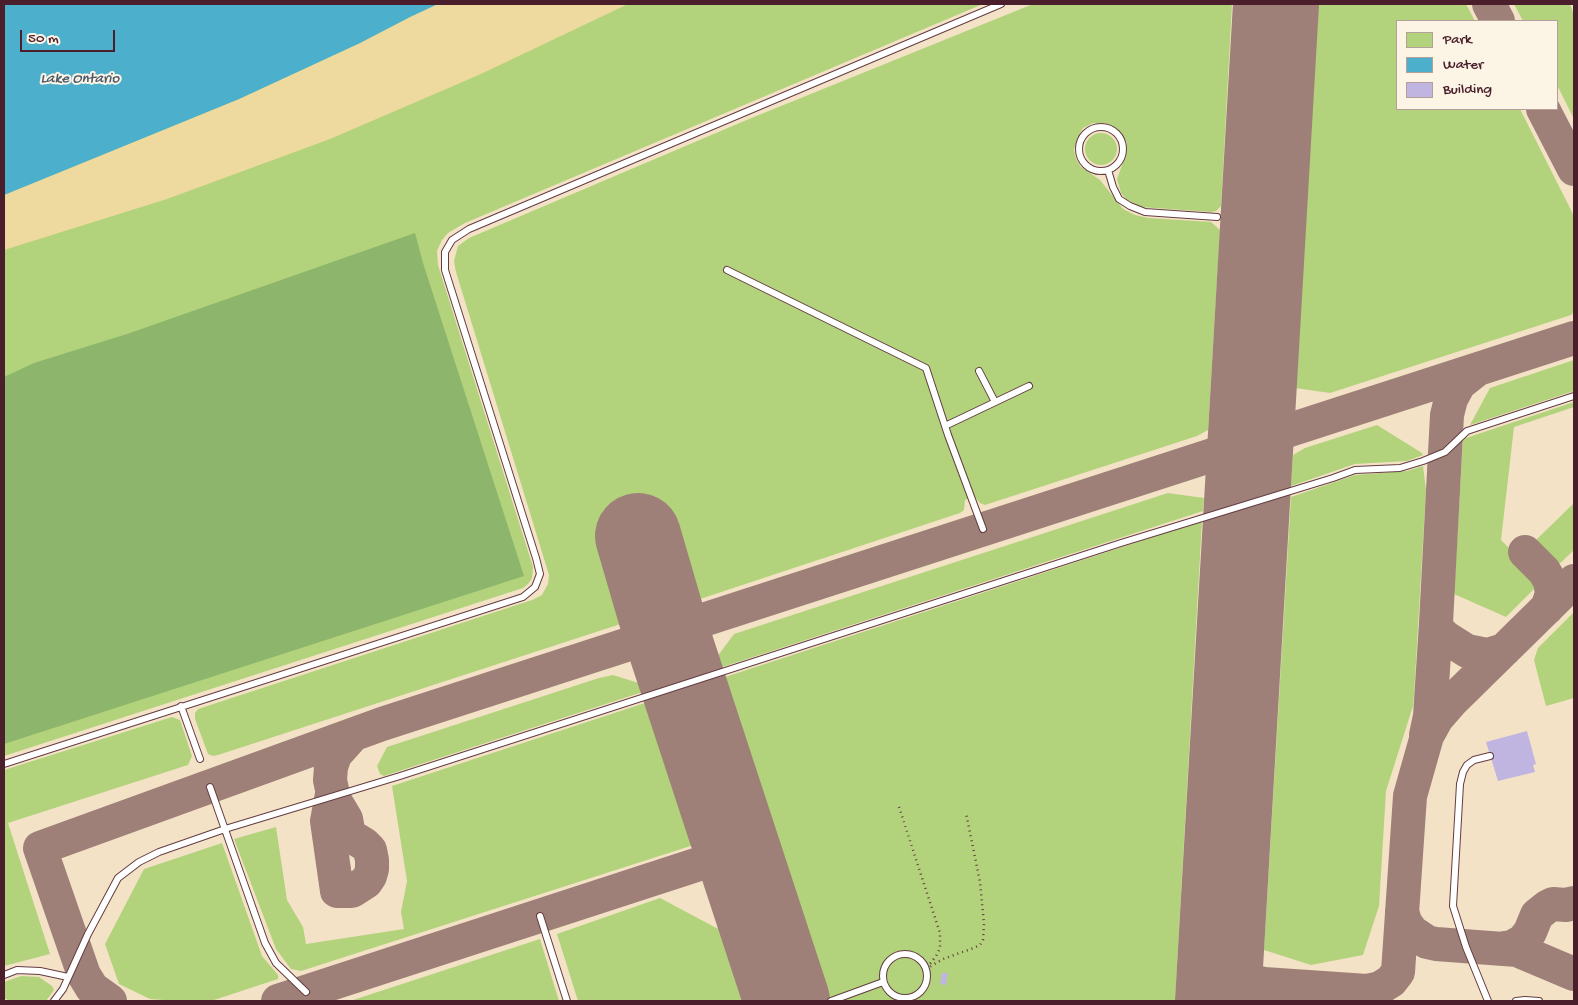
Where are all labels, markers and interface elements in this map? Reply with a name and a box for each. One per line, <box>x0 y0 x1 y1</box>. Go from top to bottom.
scale bar <box>22 20 118 52</box>
legend <box>1396 20 1558 110</box>
text: 50 m <box>28 30 59 48</box>
text: Park <box>1443 31 1472 49</box>
text: Water <box>1443 56 1483 74</box>
water label: Lake Ontario <box>41 71 119 89</box>
text: Building <box>1443 81 1492 99</box>

